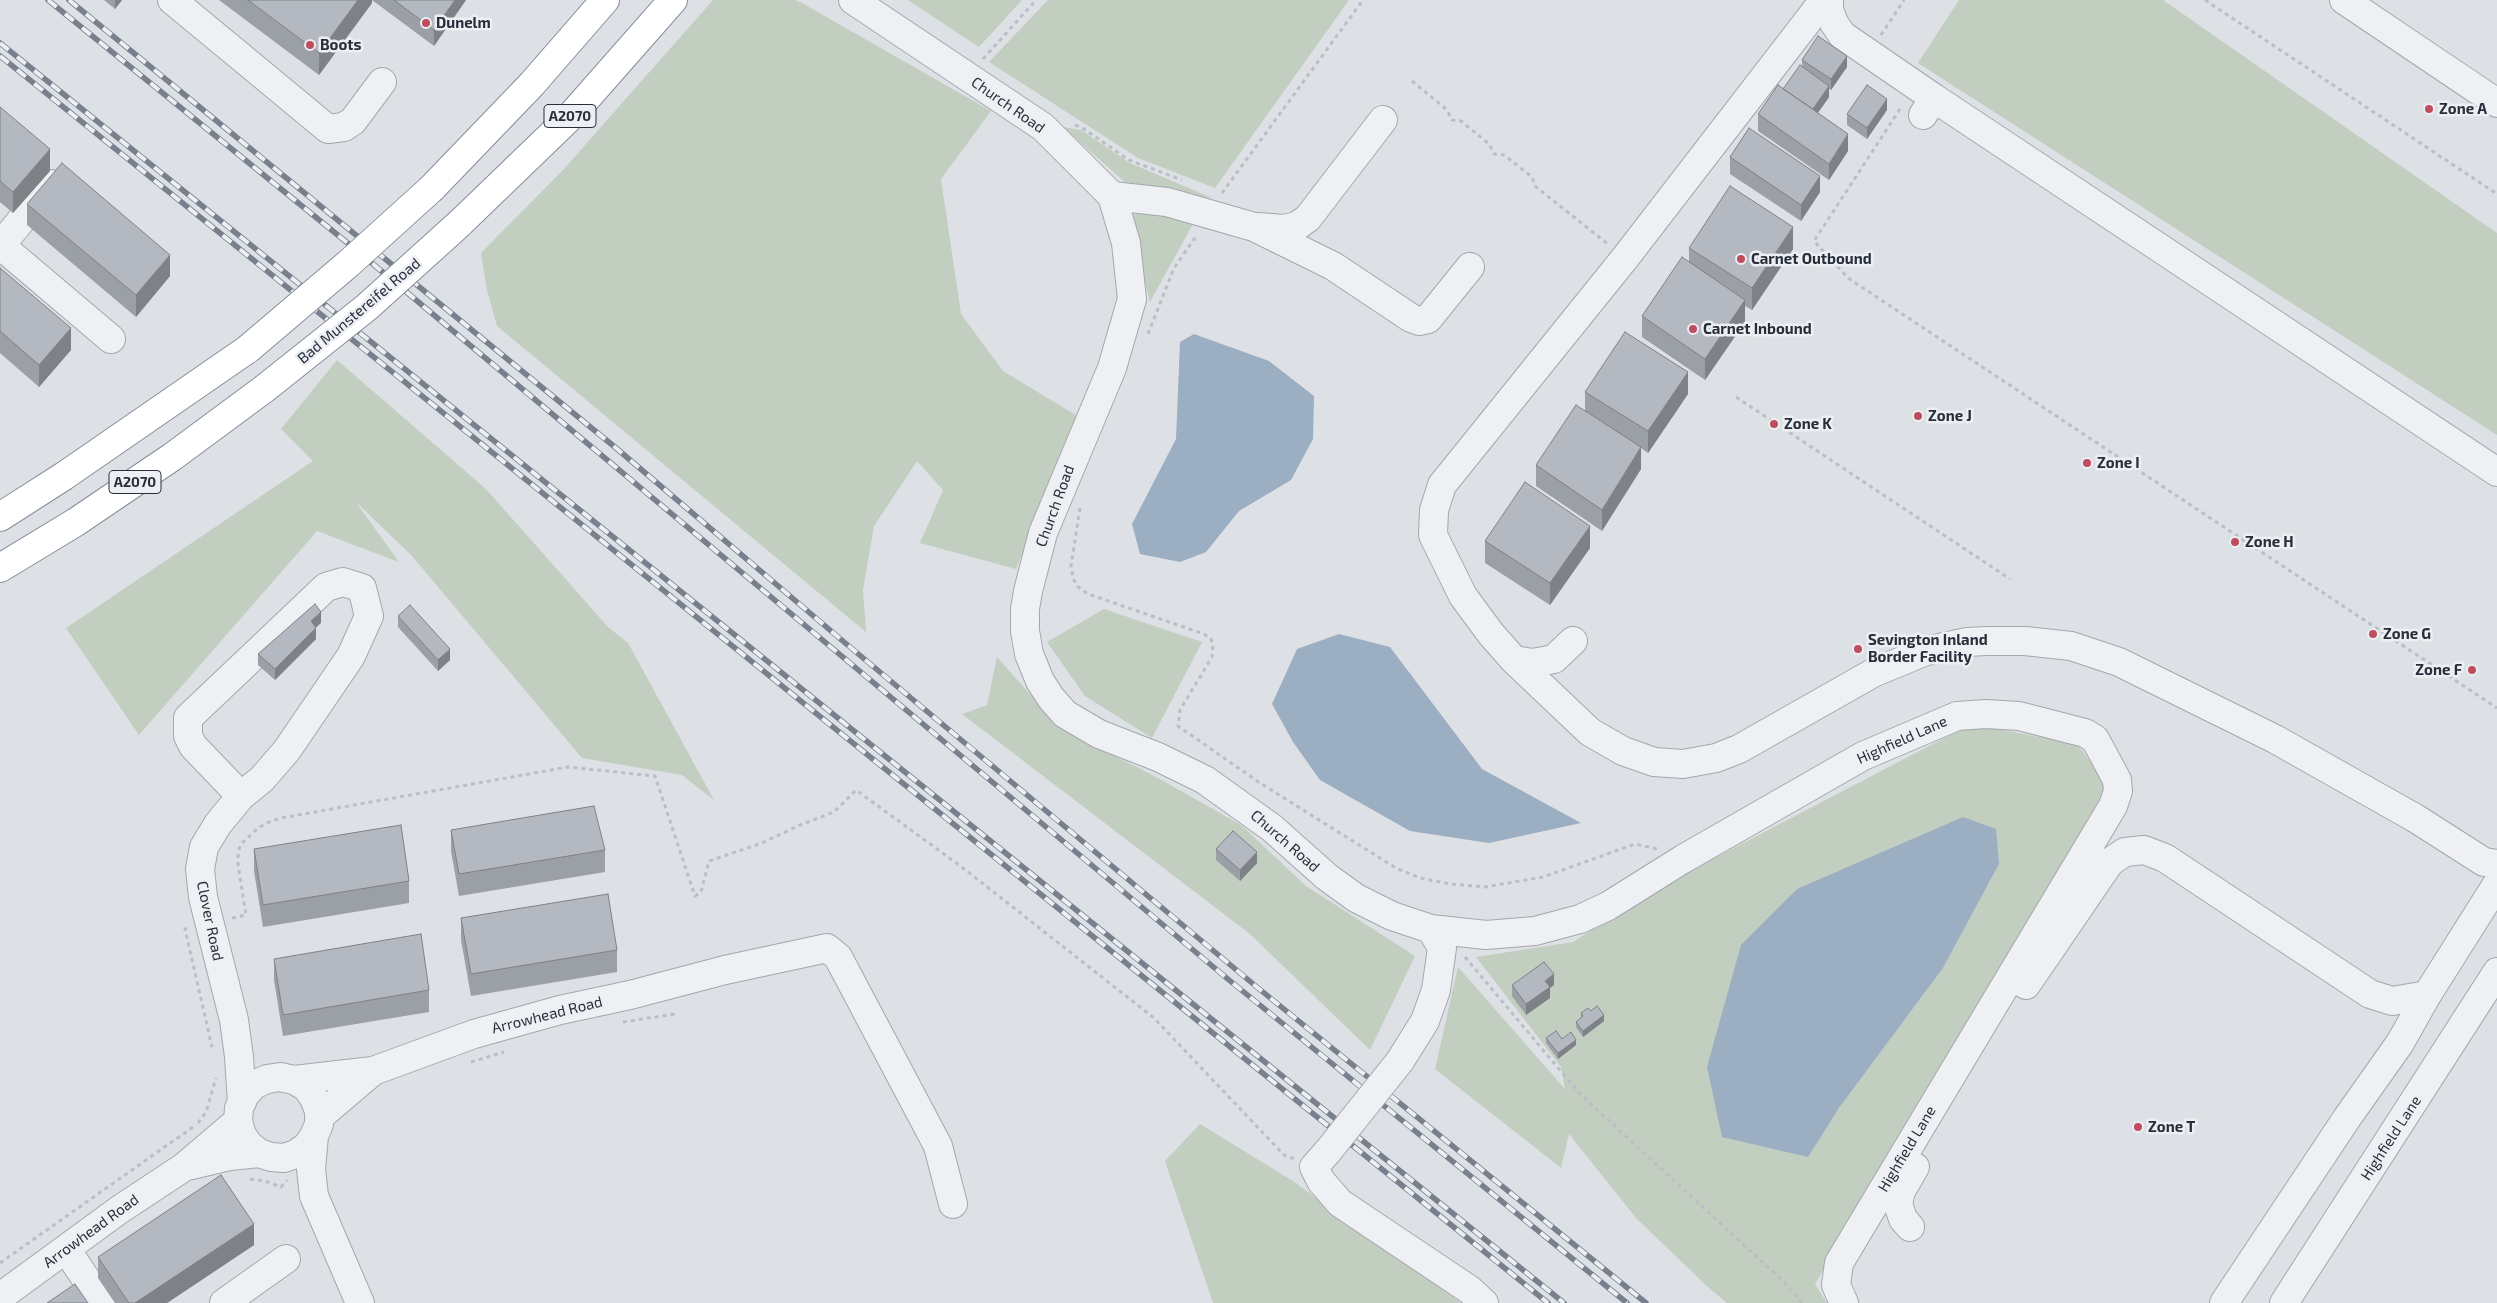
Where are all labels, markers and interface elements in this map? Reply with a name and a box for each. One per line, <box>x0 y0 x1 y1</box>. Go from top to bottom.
place label: Dunelm <box>436 14 491 32</box>
marker: Dunelm <box>420 17 432 29</box>
place label: Boots <box>320 36 361 54</box>
marker: Boots <box>304 39 316 51</box>
street label: Church Road <box>968 73 1048 137</box>
place label: Zone A <box>2439 100 2487 118</box>
marker: Zone A <box>2423 103 2435 115</box>
road number: A2070 <box>544 104 596 128</box>
place label: Carnet Outbound <box>1751 250 1872 268</box>
marker: Carnet Outbound <box>1735 253 1747 265</box>
street label: Bad Munstereifel Road <box>294 254 424 368</box>
place label: Carnet Inbound <box>1703 320 1812 338</box>
marker: Carnet Inbound <box>1687 323 1699 335</box>
place label: Zone J <box>1928 407 1972 425</box>
marker: Zone J <box>1912 410 1924 422</box>
place label: Zone K <box>1784 415 1832 433</box>
marker: Zone K <box>1768 418 1780 430</box>
place label: Zone I <box>2097 454 2140 472</box>
marker: Zone I <box>2081 457 2093 469</box>
street label: Church Road <box>1032 463 1078 549</box>
road number: A2070 <box>109 471 161 494</box>
place label: Zone H <box>2245 533 2294 551</box>
marker: Zone H <box>2229 536 2241 548</box>
place label: Zone G <box>2383 625 2431 643</box>
marker: Zone G <box>2367 628 2379 640</box>
place label: Sevington Inland Border Facility <box>1868 631 1988 666</box>
marker: Sevington Inland Border Facility <box>1852 643 1864 655</box>
place label: Zone F <box>2415 661 2462 679</box>
marker: Zone F <box>2466 664 2478 676</box>
street label: Highfield Lane <box>1854 712 1950 768</box>
street label: Church Road <box>1247 806 1323 876</box>
street label: Clover Road <box>193 879 227 963</box>
street label: Arrowhead Road <box>490 993 604 1037</box>
street label: Highfield Lane <box>2357 1092 2425 1184</box>
street label: Highfield Lane <box>1874 1103 1940 1195</box>
place label: Zone T <box>2148 1118 2195 1136</box>
marker: Zone T <box>2132 1121 2144 1133</box>
street label: Arrowhead Road <box>40 1190 142 1272</box>

